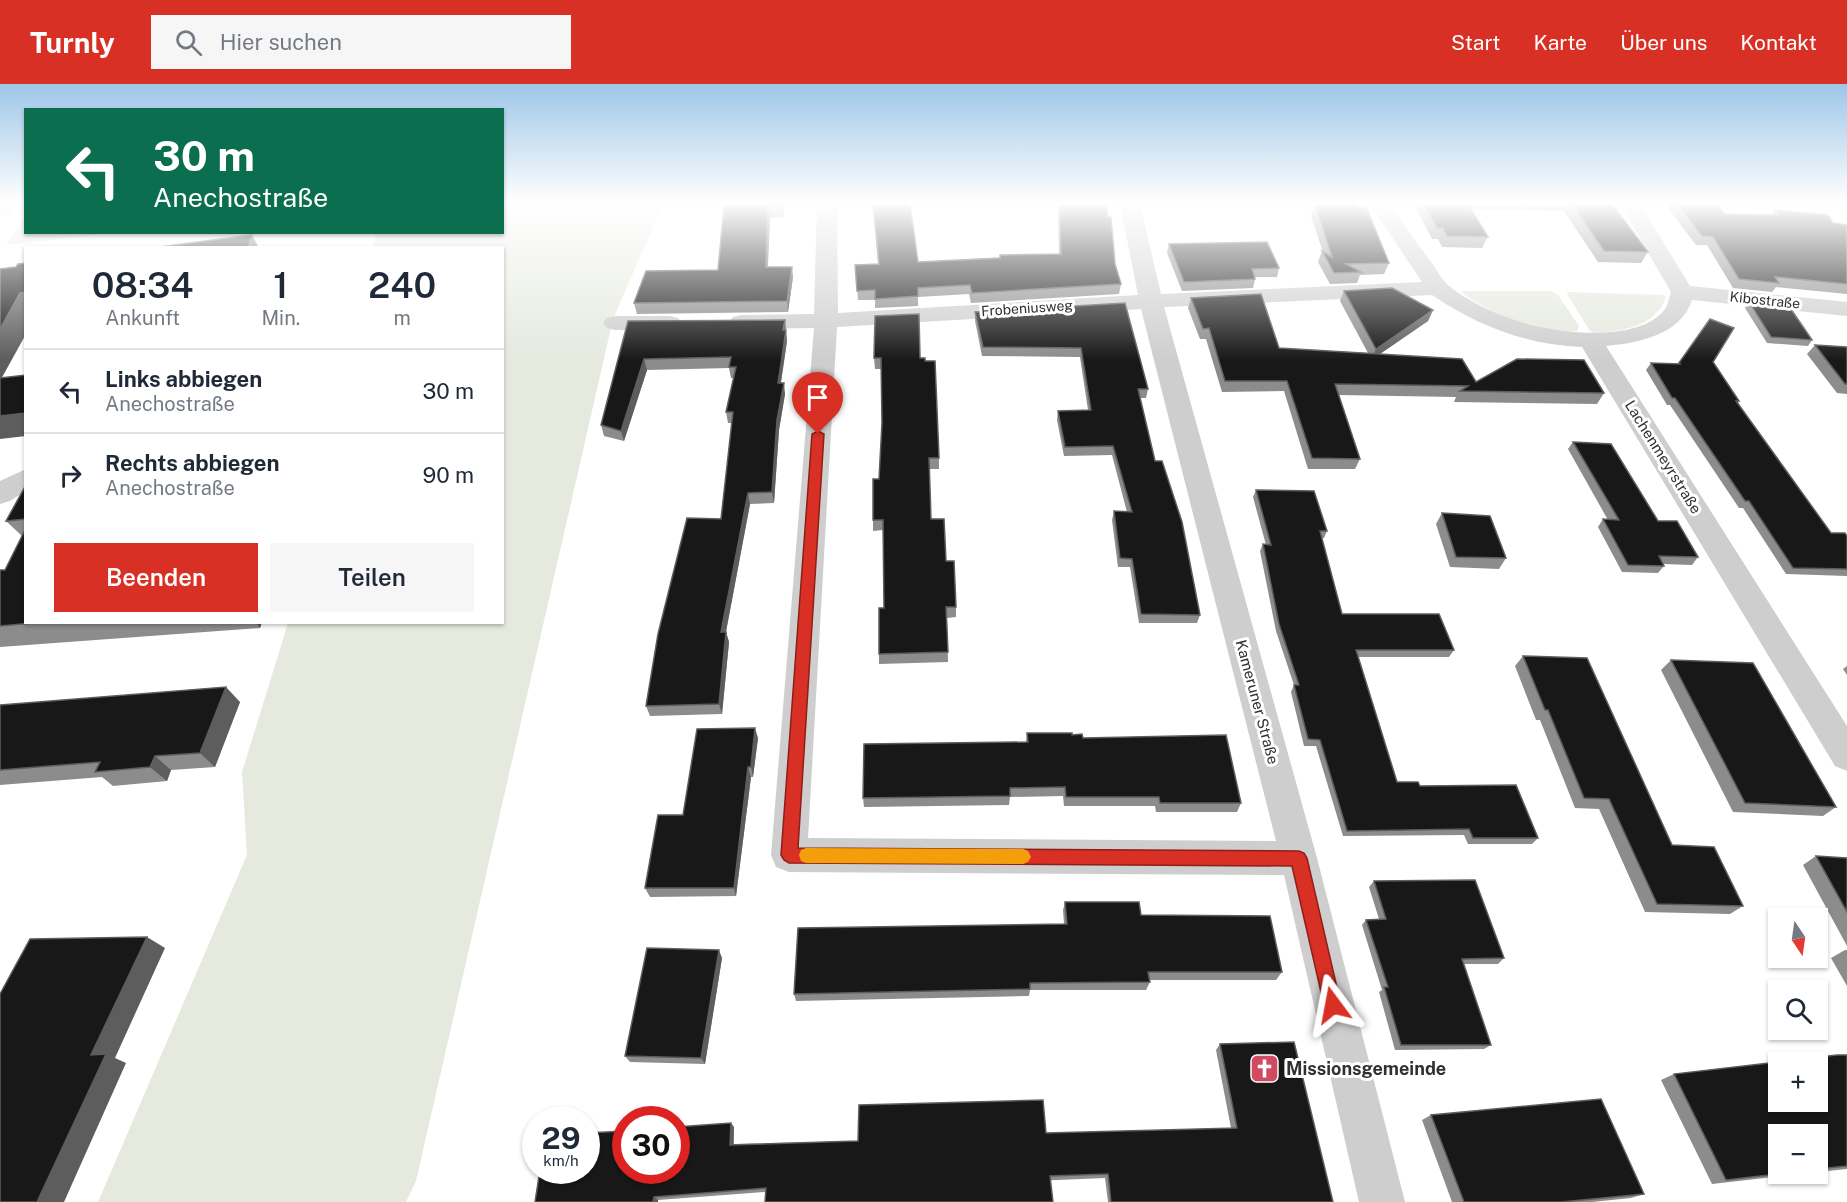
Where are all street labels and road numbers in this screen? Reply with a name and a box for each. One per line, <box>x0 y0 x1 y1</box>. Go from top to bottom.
street label: Kibostraße <box>1729 288 1801 312</box>
street label: Frobeniusweg <box>981 297 1074 319</box>
street label: Lachenmeyrstraße <box>1622 397 1705 516</box>
street label: Kameruner Straße <box>1233 638 1282 766</box>

